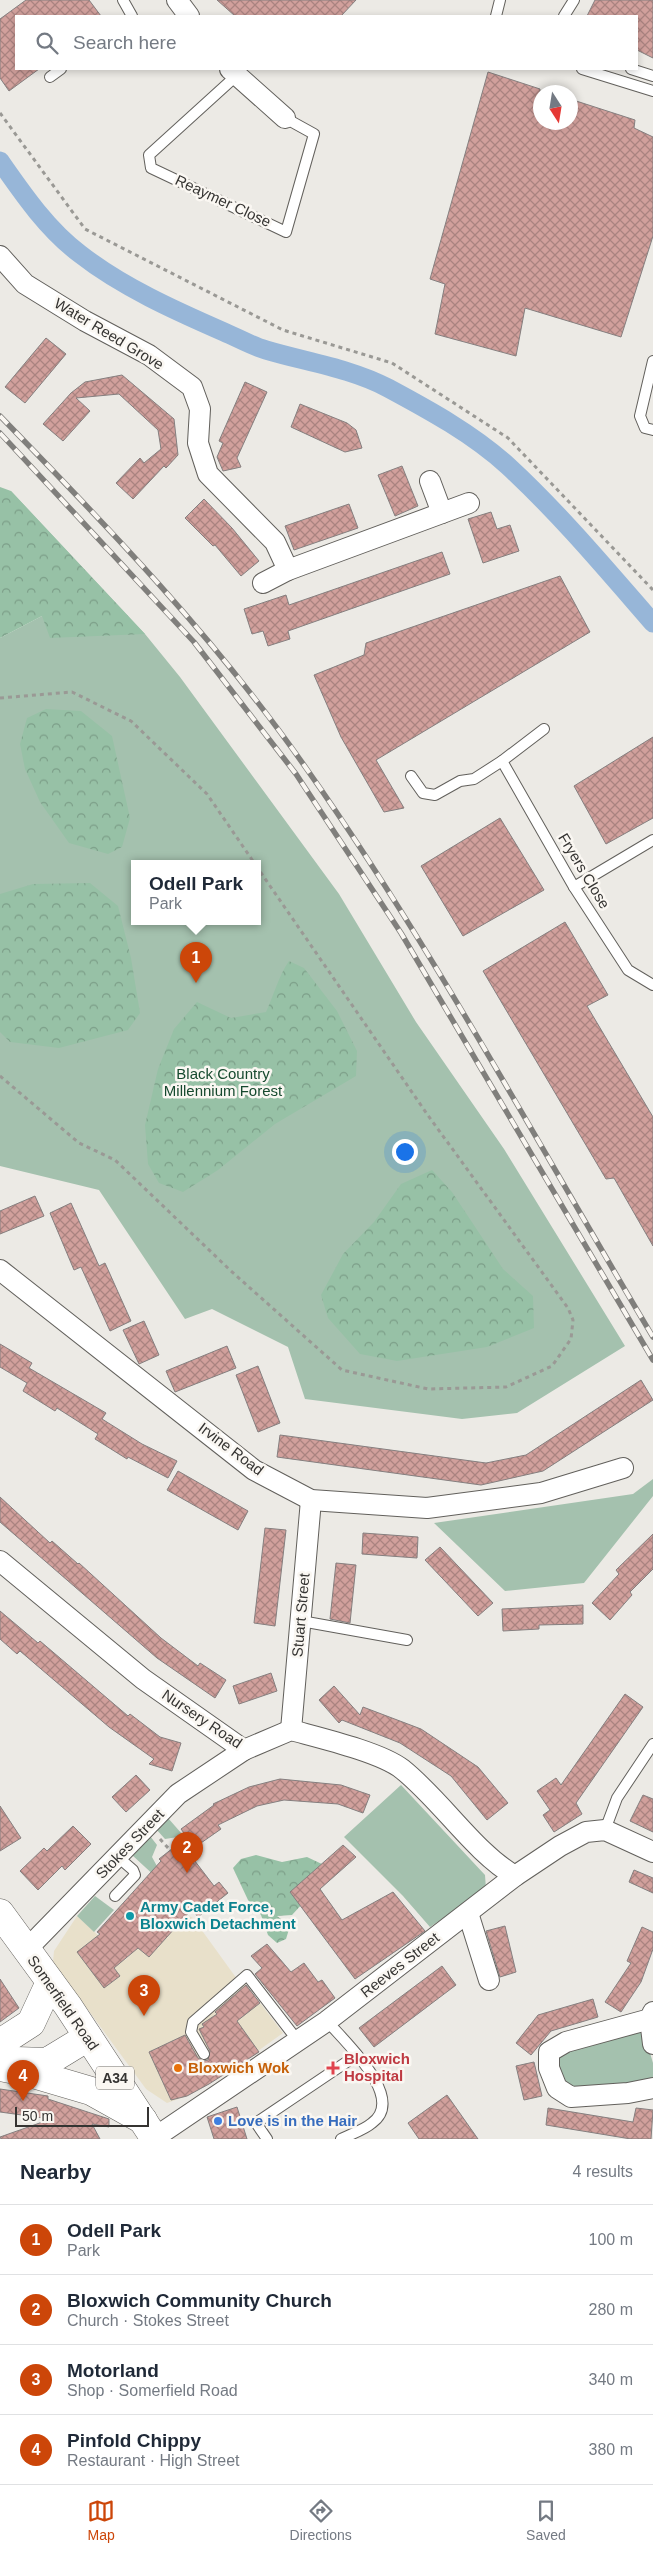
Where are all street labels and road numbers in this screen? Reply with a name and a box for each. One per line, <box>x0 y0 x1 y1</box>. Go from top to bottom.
street label: Reaymer Close <box>173 171 274 230</box>
street label: Water Reed Grove <box>52 294 167 373</box>
street label: Fryers Close <box>555 830 614 912</box>
street label: Irvine Road <box>196 1419 267 1478</box>
street label: Stuart Street <box>288 1571 313 1658</box>
street label: Nursery Road <box>159 1686 245 1752</box>
street label: Stokes Street <box>92 1805 168 1882</box>
street label: Reeves Street <box>357 1928 443 2001</box>
street label: Somerfield Road <box>24 1952 102 2053</box>
road number: A34 <box>96 2066 134 2090</box>

